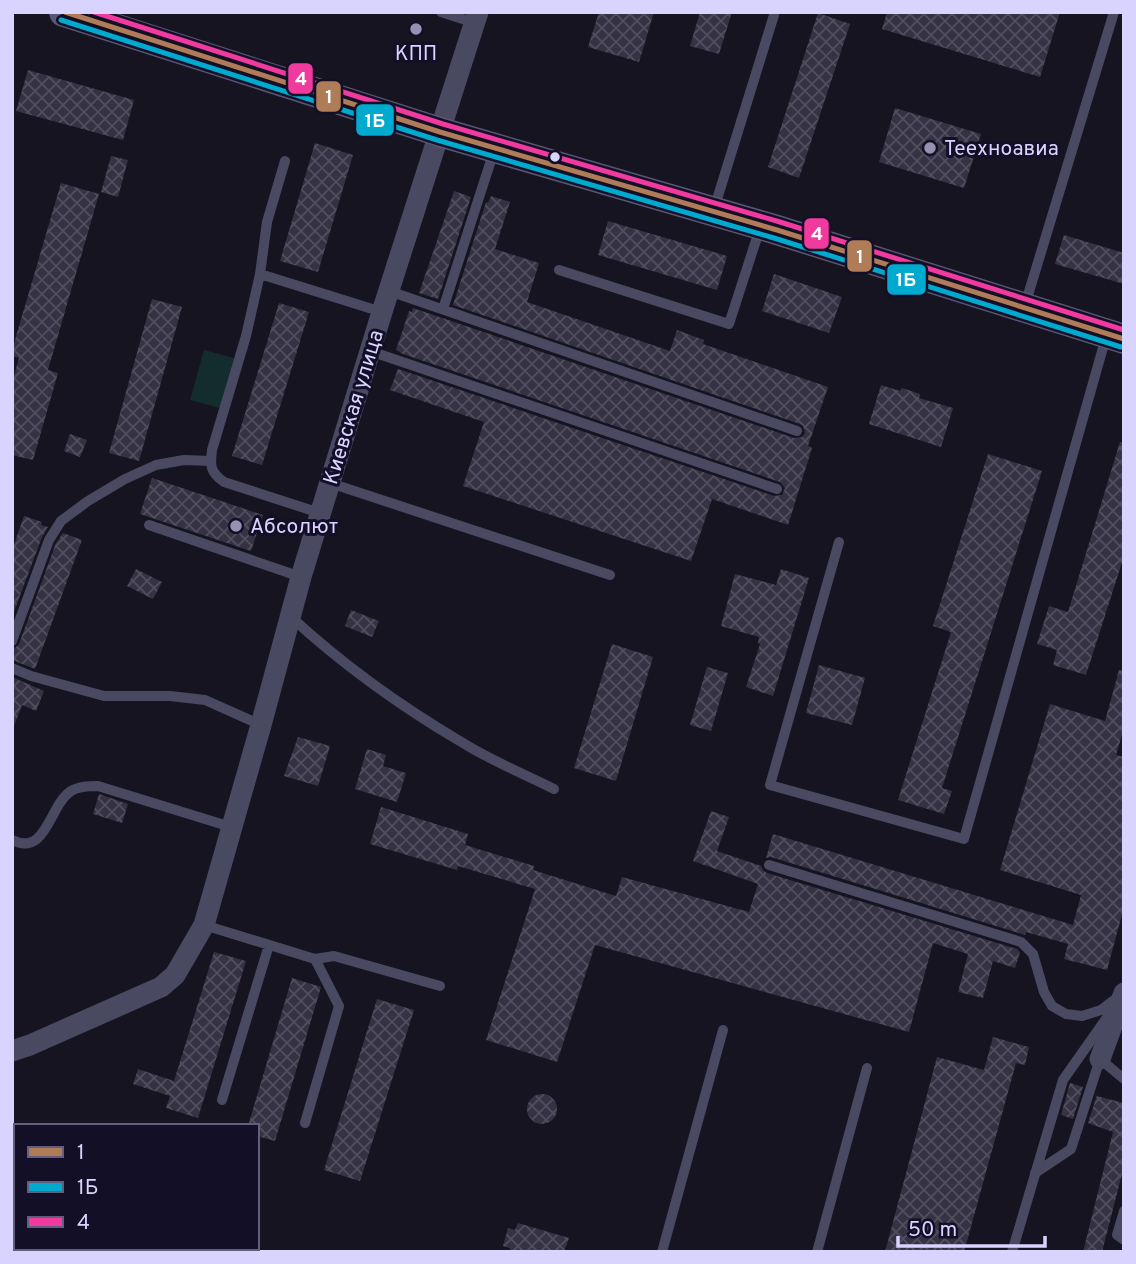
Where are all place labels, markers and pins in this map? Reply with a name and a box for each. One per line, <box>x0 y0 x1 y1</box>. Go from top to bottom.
marker: КПП <box>408 21 424 37</box>
place label: КПП <box>395 41 437 68</box>
place label: Теехноавиа <box>944 136 1059 163</box>
marker: Теехноавиа <box>922 140 938 156</box>
unlabelled marker <box>548 150 562 164</box>
place label: Абсолют <box>250 514 338 541</box>
marker: Абсолют <box>228 518 244 534</box>

